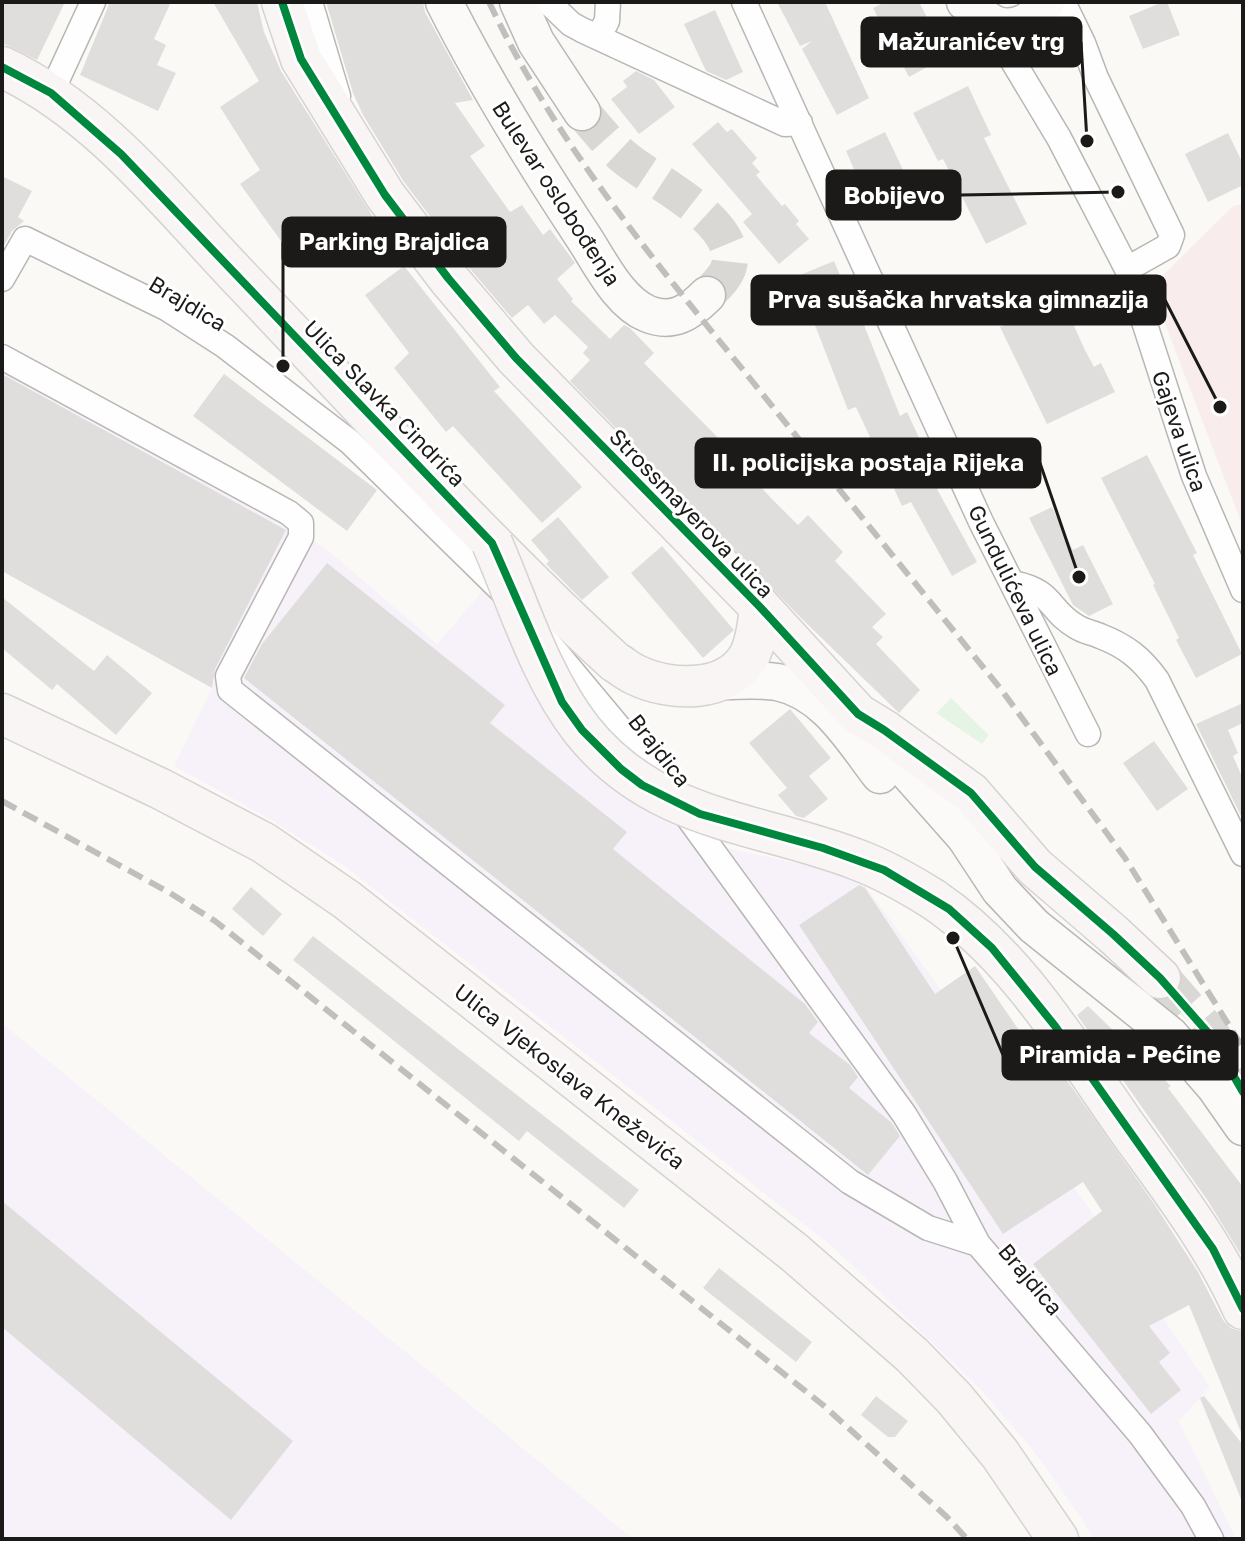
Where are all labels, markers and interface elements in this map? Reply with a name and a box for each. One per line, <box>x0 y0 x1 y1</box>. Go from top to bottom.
callout: Mažuranićev trg <box>862 18 1081 66</box>
text: Mažuranićev trg <box>877 26 1065 55</box>
street label: Bulevar oslobođenja <box>487 95 627 291</box>
callout: Bobijevo <box>827 171 960 219</box>
text: Bobijevo <box>843 180 945 209</box>
callout: Parking Brajdica <box>283 218 505 266</box>
text: Parking Brajdica <box>299 226 489 255</box>
street label: Brajdica <box>144 269 232 337</box>
callout: Prva sušačka hrvatska gimnazija <box>752 276 1165 324</box>
text: Prva sušačka hrvatska gimnazija <box>768 284 1148 313</box>
street label: Ulica Slavka Cindrića <box>298 314 472 492</box>
street label: Gajeva ulica <box>1147 367 1213 495</box>
street label: Strossmayerova ulica <box>604 423 780 603</box>
callout: II. policijska postaja Rijeka <box>696 439 1040 487</box>
text: II. policijska postaja Rijeka <box>712 447 1024 476</box>
street label: Gundulićeva ulica <box>963 500 1069 680</box>
street label: Brajdica <box>623 708 697 792</box>
street label: Ulica Vjekoslava Kneževića <box>449 977 691 1175</box>
callout: Piramida - Pećine <box>1003 1031 1237 1079</box>
text: Piramida - Pećine <box>1019 1039 1221 1068</box>
street label: Brajdica <box>993 1238 1069 1320</box>

